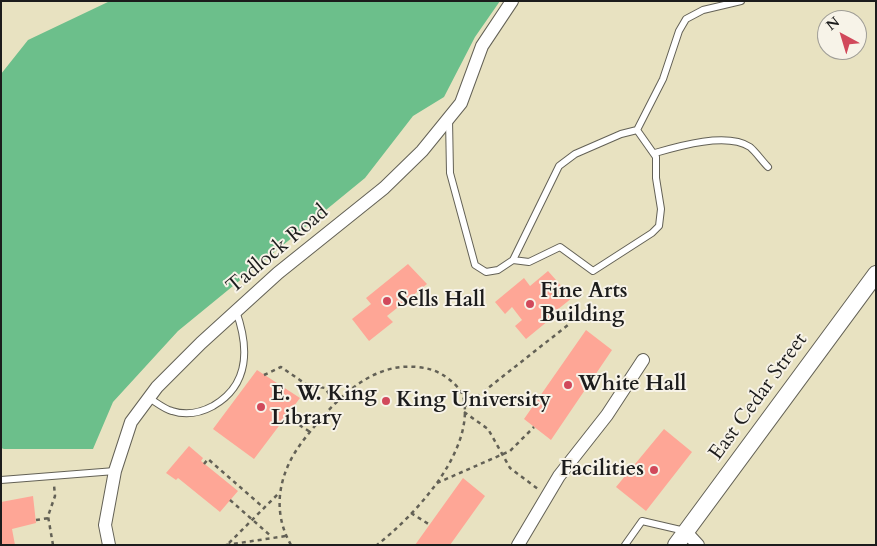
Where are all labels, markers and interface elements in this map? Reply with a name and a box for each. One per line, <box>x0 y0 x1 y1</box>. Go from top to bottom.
north arrow <box>817 10 867 60</box>
text: N <box>822 13 844 35</box>
street label: Tadlock Road <box>222 200 334 300</box>
place label: Fine Arts Building <box>540 279 628 329</box>
place label: Sells Hall <box>397 288 485 314</box>
marker: Sells Hall <box>381 295 393 307</box>
marker: Fine Arts Building <box>524 298 536 310</box>
street label: East Cedar Street <box>704 329 814 465</box>
place label: White Hall <box>578 372 686 398</box>
marker: White Hall <box>562 379 574 391</box>
place label: E. W. King Library <box>271 382 377 432</box>
place label: King University <box>396 388 551 414</box>
marker: King University <box>380 395 392 407</box>
marker: E. W. King Library <box>255 401 267 413</box>
place label: Facilities <box>560 457 644 483</box>
marker: Facilities <box>648 464 660 476</box>

